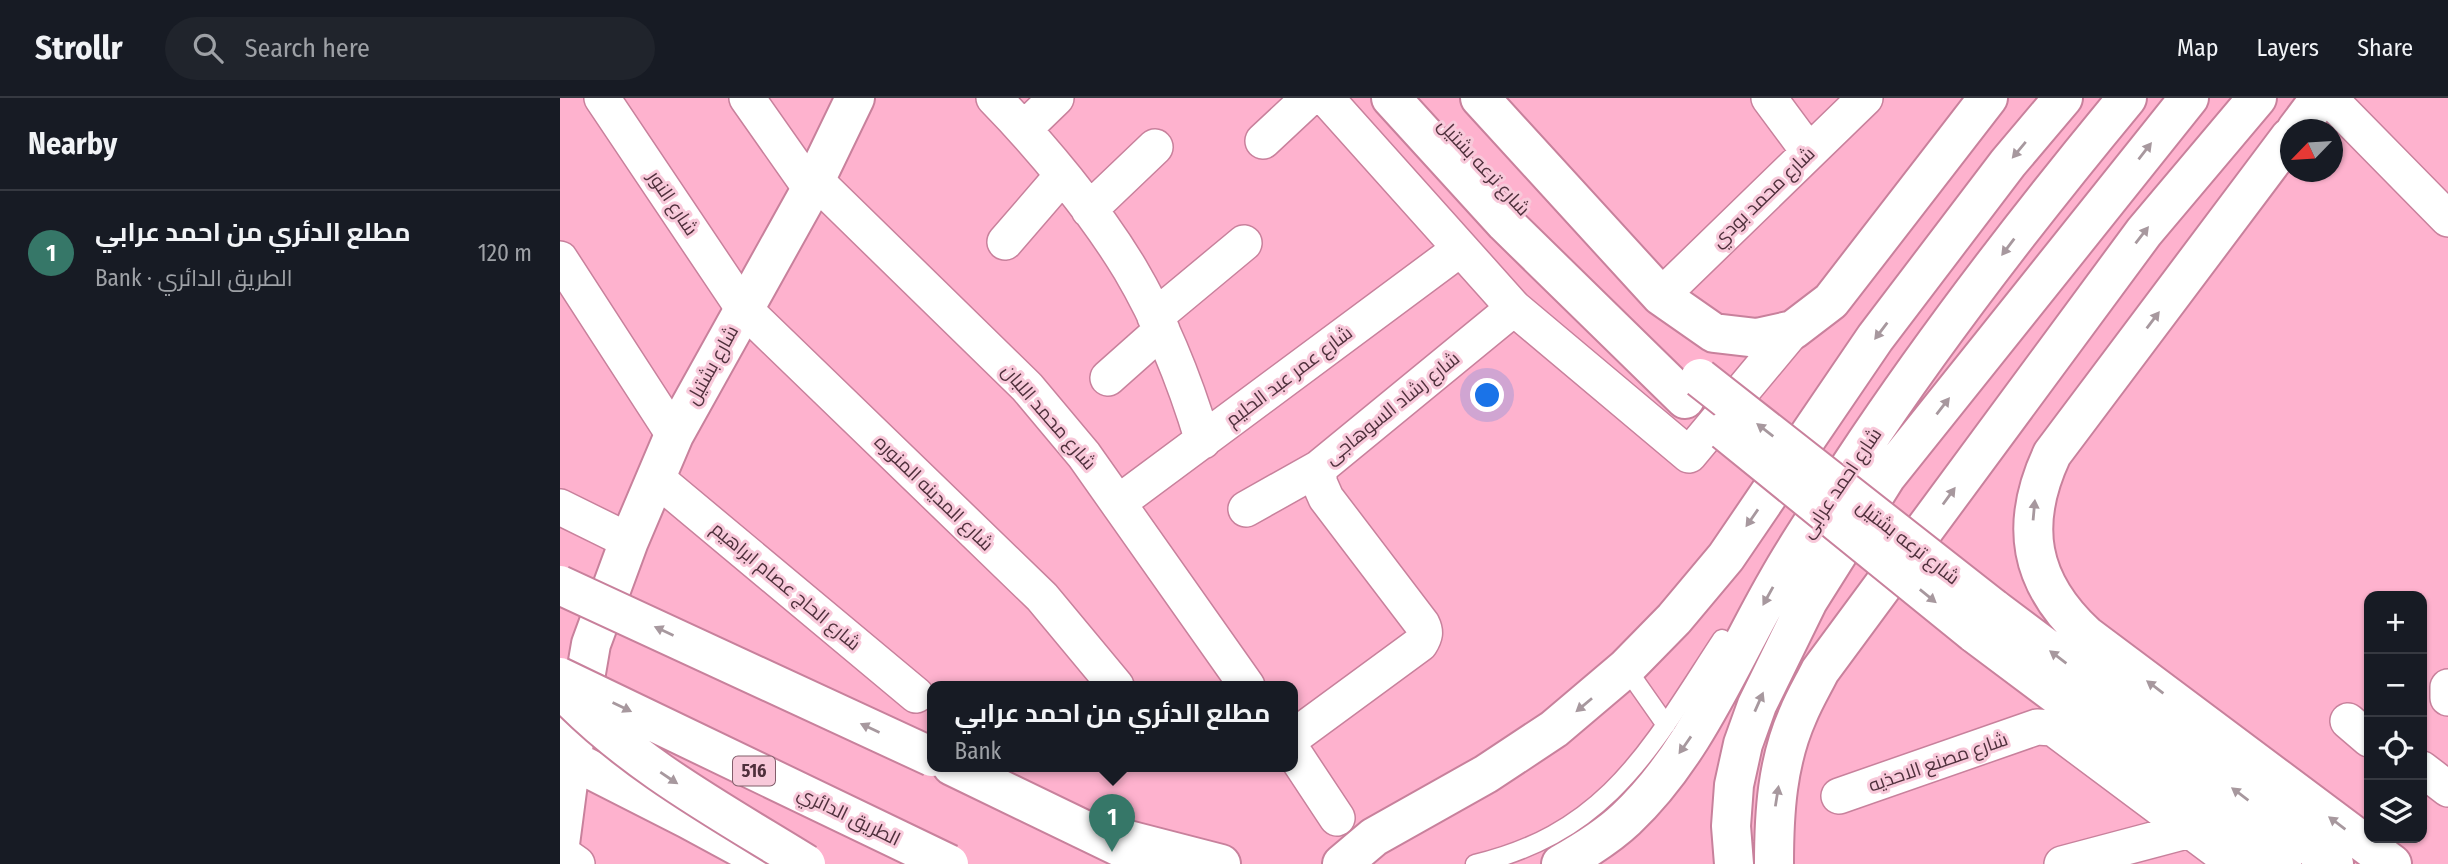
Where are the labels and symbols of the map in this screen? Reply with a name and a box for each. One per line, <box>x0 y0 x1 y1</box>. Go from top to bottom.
street label: شارع ترعه بشتيل <box>1432 114 1535 222</box>
north arrow <box>2280 119 2343 182</box>
street label: شارع محمد بودي <box>1707 142 1821 254</box>
one-way arrow <box>2012 142 2027 159</box>
one-way arrow <box>2138 142 2153 160</box>
street label: شارع النور <box>641 165 703 241</box>
one-way arrow <box>2135 226 2150 244</box>
one-way arrow <box>2002 238 2016 256</box>
one-way arrow <box>2146 311 2160 329</box>
street label: شارع بشتيل <box>681 321 745 410</box>
street label: شارع عمر عبد الحليم <box>1221 321 1358 433</box>
one-way arrow <box>1874 322 1888 340</box>
street label: شارع رشاد السوهاجى <box>1320 347 1465 471</box>
street label: شارع محمد اللبان <box>995 359 1101 476</box>
your location <box>1470 378 1504 412</box>
one-way arrow <box>1935 397 1950 414</box>
one-way arrow <box>1757 422 1775 437</box>
street label: شارع احمد عرابى <box>1796 423 1888 544</box>
street label: شارع المدينه المنوره <box>868 430 998 557</box>
one-way arrow <box>1941 487 1955 505</box>
street label: شارع ترعه بشتيل <box>1851 495 1964 591</box>
one-way arrow <box>2029 499 2040 521</box>
one-way arrow <box>1745 509 1759 527</box>
street label: شارع الحاج عصام ابراهيم <box>705 517 865 657</box>
one-way arrow <box>1763 586 1774 606</box>
one-way arrow <box>1920 588 1937 603</box>
one-way arrow <box>654 625 674 637</box>
one-way arrow <box>2050 649 2068 664</box>
one-way arrow <box>2146 680 2164 694</box>
one-way arrow <box>1753 692 1765 712</box>
one-way arrow <box>1575 697 1592 712</box>
one-way arrow <box>611 701 632 712</box>
one-way arrow <box>860 722 880 733</box>
street label: شارع مصنع الاحذيه <box>1865 727 2011 799</box>
one-way arrow <box>1678 736 1692 754</box>
road number: 516 <box>733 756 775 786</box>
one-way arrow <box>659 771 678 784</box>
street label: الطريق الدائري <box>792 781 904 854</box>
one-way arrow <box>1772 785 1783 807</box>
one-way arrow <box>2231 787 2249 801</box>
pin: 1 <box>1089 794 1135 852</box>
one-way arrow <box>2328 816 2346 830</box>

